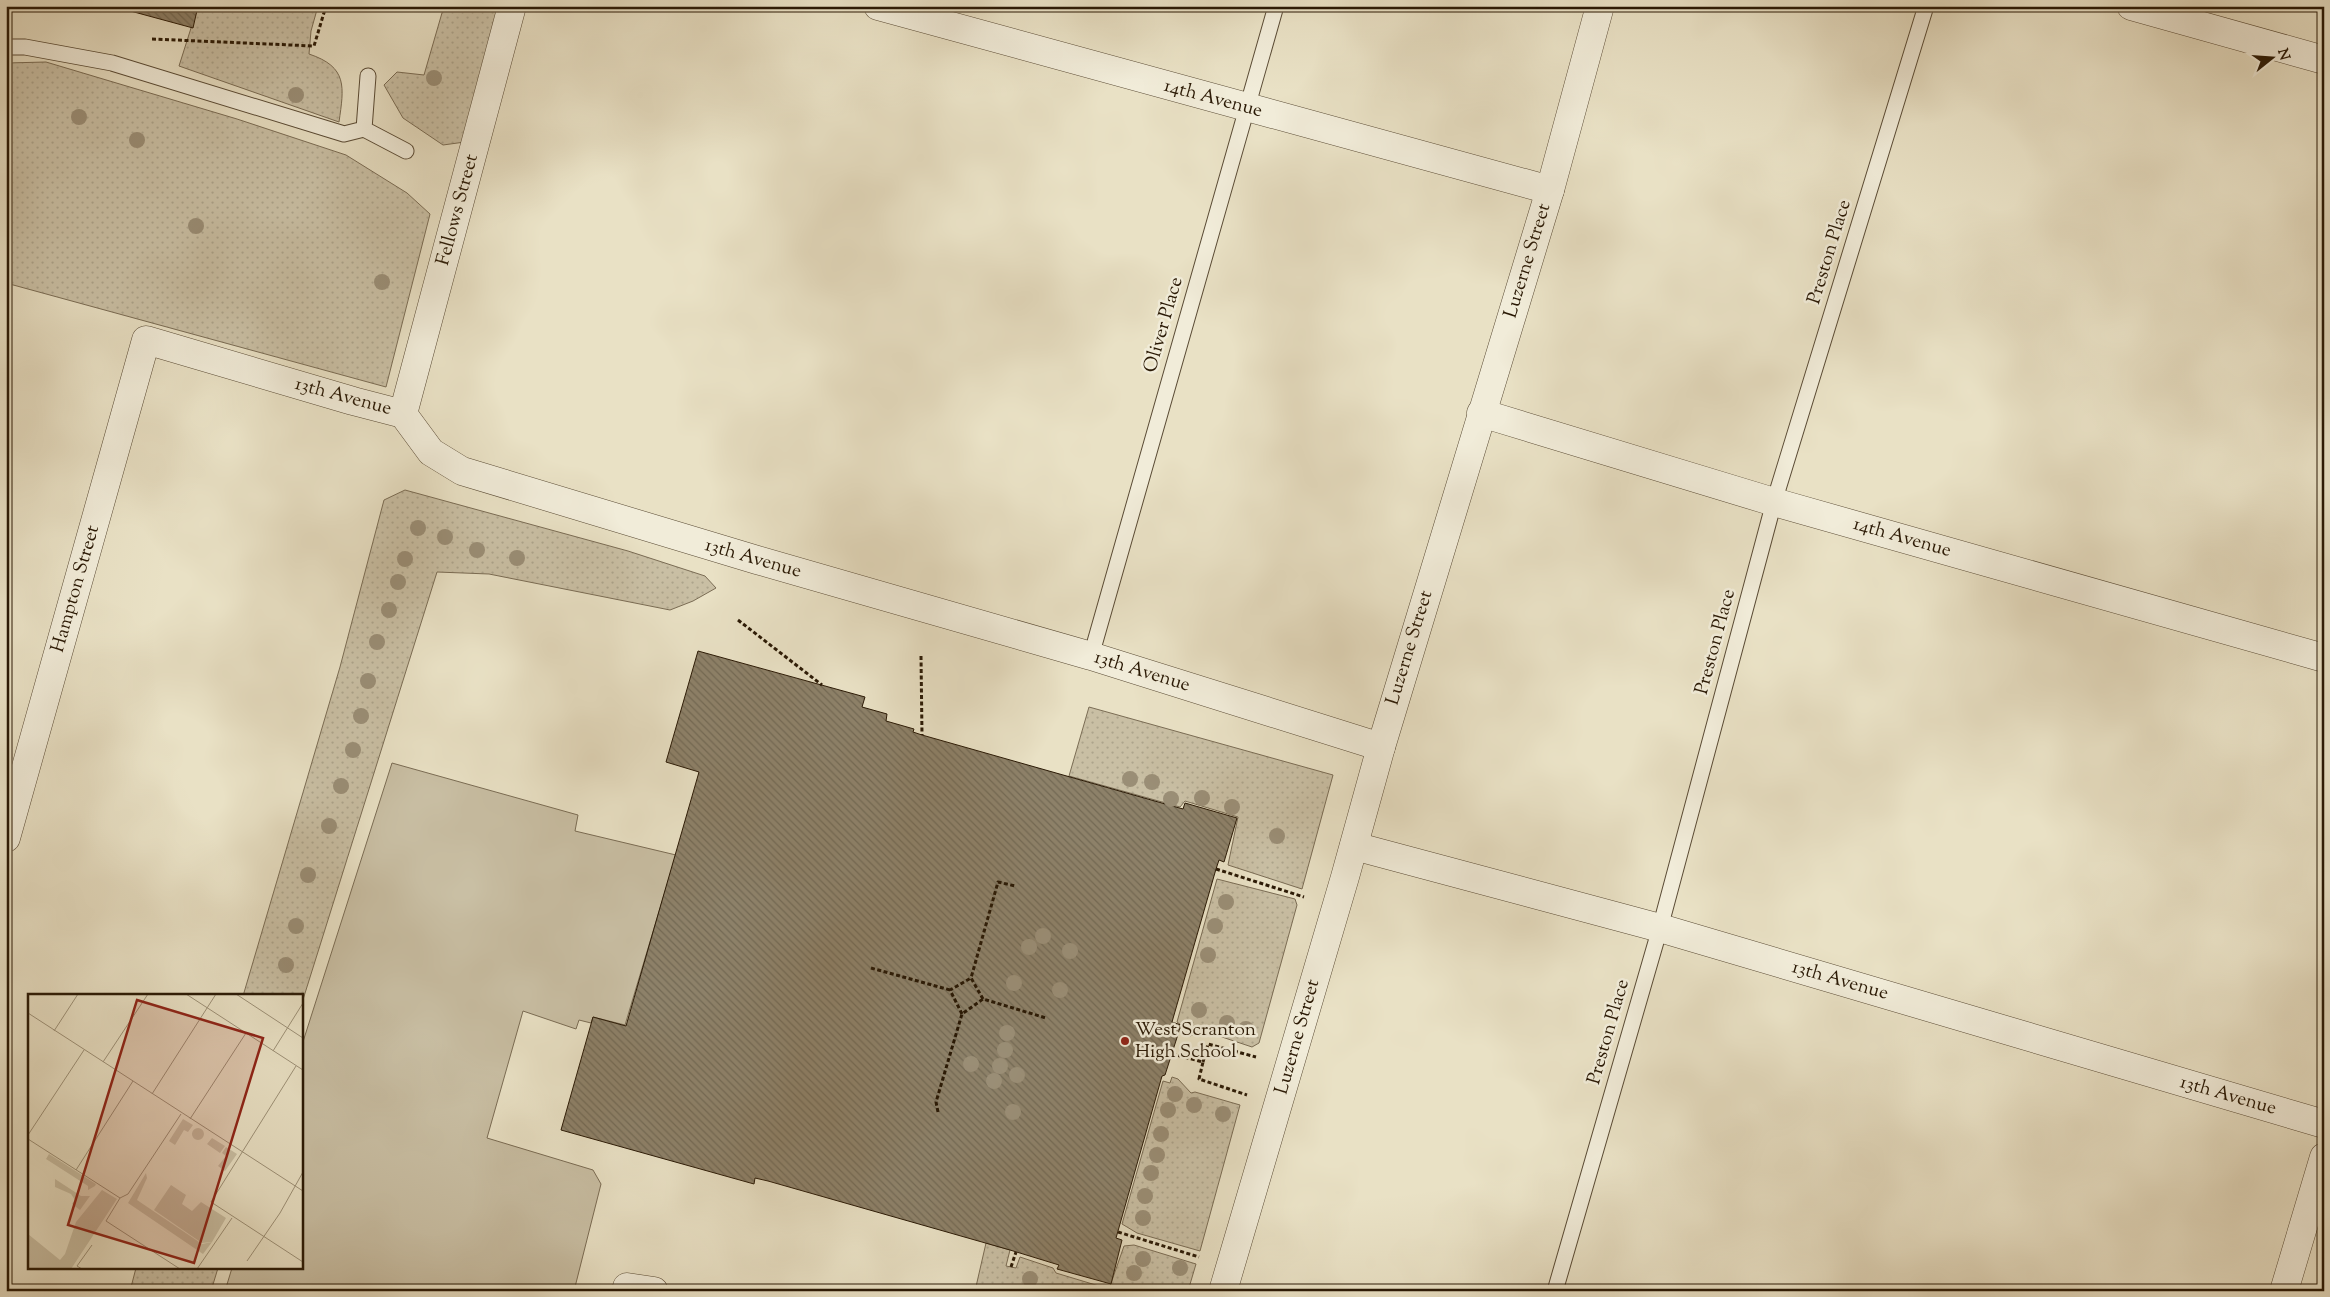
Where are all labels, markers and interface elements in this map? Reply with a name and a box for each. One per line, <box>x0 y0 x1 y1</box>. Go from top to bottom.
north arrow <box>2248 32 2298 82</box>
text: N <box>2271 47 2294 63</box>
street label: 14th Avenue <box>1161 73 1265 125</box>
street label: Fellows Street <box>430 151 486 269</box>
street label: Preston Place <box>1801 196 1859 308</box>
street label: Luzerne Street <box>1498 200 1558 322</box>
street label: Oliver Place <box>1137 274 1191 376</box>
street label: 13th Avenue <box>292 371 395 423</box>
street label: 14th Avenue <box>1850 511 1954 565</box>
street label: Hampton Street <box>45 522 107 656</box>
street label: 13th Avenue <box>702 532 805 586</box>
street label: Preston Place <box>1689 586 1743 698</box>
street label: Luzerne Street <box>1380 587 1440 709</box>
street label: 13th Avenue <box>1091 645 1193 699</box>
street label: 13th Avenue <box>1789 954 1892 1008</box>
street label: Luzerne Street <box>1269 976 1327 1098</box>
street label: Preston Place <box>1581 976 1637 1088</box>
inset map <box>28 994 302 1270</box>
place label: West Scranton High School <box>1135 1017 1256 1066</box>
marker: West Scranton High School <box>1119 1035 1131 1047</box>
street label: 13th Avenue <box>2177 1069 2280 1123</box>

